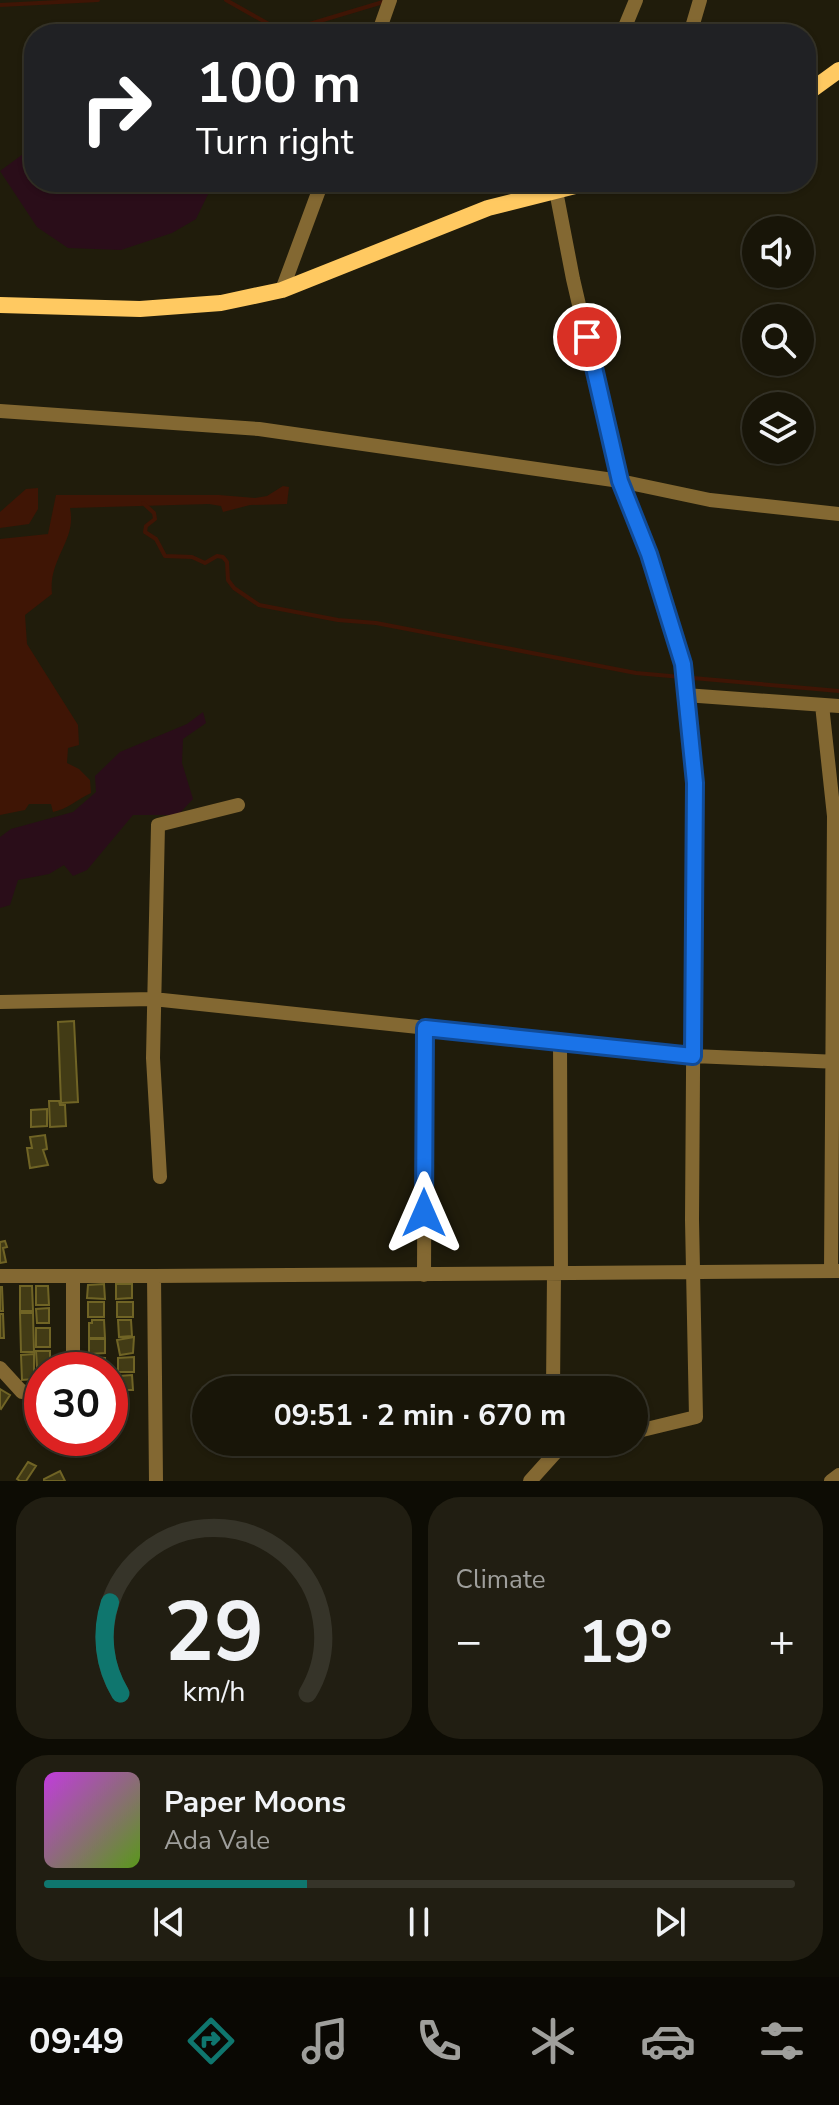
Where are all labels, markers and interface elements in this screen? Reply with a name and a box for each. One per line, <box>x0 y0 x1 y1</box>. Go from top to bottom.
text: 100 m <box>196 45 361 122</box>
icon: right <box>64 56 168 160</box>
text: Turn right <box>196 118 353 167</box>
map controls <box>742 216 814 464</box>
button: sound <box>742 216 814 288</box>
pin <box>553 303 621 371</box>
button: search <box>742 304 814 376</box>
icon: arrive <box>565 315 609 359</box>
button: layers <box>742 392 814 464</box>
position arrow <box>382 1171 466 1255</box>
speed limit sign: 30 <box>24 1352 128 1456</box>
text: 09:51 · 2 min · 670 m <box>274 1395 566 1436</box>
text: Climate <box>456 1562 546 1597</box>
text: 29 <box>164 1576 264 1689</box>
text: 19° <box>578 1601 673 1683</box>
text: − <box>456 1612 482 1672</box>
text: + <box>769 1612 795 1672</box>
text: km/h <box>182 1672 245 1711</box>
text: Paper Moons <box>164 1782 346 1823</box>
text: Ada Vale <box>164 1823 270 1858</box>
icon: previous <box>147 1900 191 1944</box>
icon: pause <box>397 1900 441 1944</box>
icon: next <box>648 1900 692 1944</box>
icon: directions <box>183 2013 239 2069</box>
icon: music <box>297 2013 353 2069</box>
icon: phone <box>411 2013 467 2069</box>
icon: climate <box>525 2013 581 2069</box>
icon: car <box>640 2013 696 2069</box>
icon: filters <box>754 2013 810 2069</box>
text: 09:49 <box>29 2017 124 2066</box>

